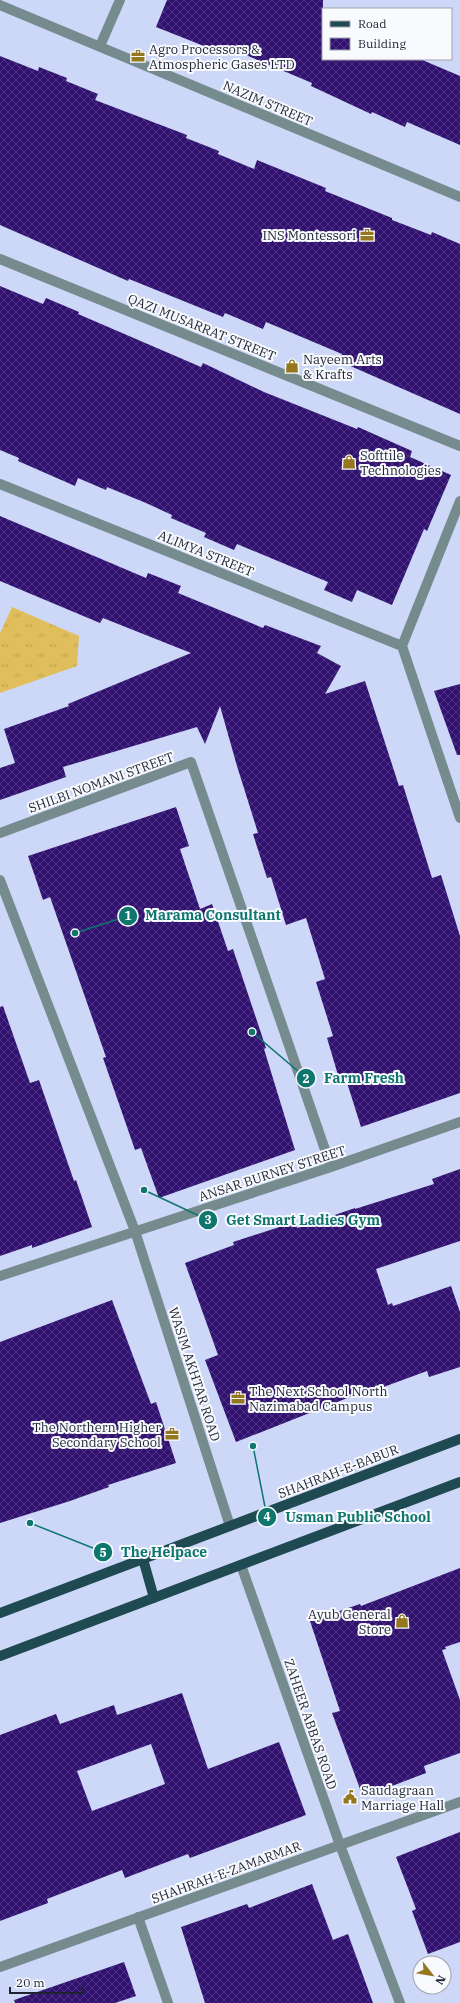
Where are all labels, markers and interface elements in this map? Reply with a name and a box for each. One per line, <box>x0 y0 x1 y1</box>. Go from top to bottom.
legend <box>322 8 452 60</box>
text: Road <box>358 16 387 31</box>
text: Building <box>358 36 406 51</box>
place label: Agro Processors & Atmospheric Gases LTD <box>149 41 295 73</box>
office icon: Agro Processors & Atmospheric Gases LTD <box>130 48 146 64</box>
street label: NAZIM STREET <box>220 77 316 130</box>
place label: INS Montessori <box>262 227 356 244</box>
office icon: INS Montessori <box>359 227 375 243</box>
street label: QAZI MUSARRAT STREET <box>125 290 279 365</box>
place label: Nayeem Arts & Krafts <box>303 351 382 383</box>
shop icon: Nayeem Arts & Krafts <box>284 358 300 374</box>
place label: Softtile Technologies <box>360 447 441 479</box>
shop icon: Softtile Technologies <box>341 454 357 470</box>
street label: ALIMYA STREET <box>155 527 257 581</box>
street label: SHILBI NOMANI STREET <box>26 748 177 817</box>
callout: Marama Consultant <box>118 903 289 929</box>
text: Marama Consultant <box>145 906 281 924</box>
text: 1 <box>124 908 132 923</box>
callout: Farm Fresh <box>296 1065 412 1091</box>
text: Farm Fresh <box>324 1069 404 1087</box>
text: 2 <box>302 1071 310 1086</box>
street label: ANSAR BURNEY STREET <box>197 1142 348 1205</box>
callout: Get Smart Ladies Gym <box>198 1207 388 1233</box>
text: Get Smart Ladies Gym <box>226 1211 380 1229</box>
text: 3 <box>204 1212 212 1227</box>
street label: WASIM AKHTAR ROAD <box>165 1305 224 1443</box>
place label: The Next School North Nazimabad Campus <box>249 1383 388 1415</box>
office icon: The Next School North Nazimabad Campus <box>230 1390 246 1406</box>
place label: The Northern Higher Secondary School <box>32 1419 161 1451</box>
office icon: The Northern Higher Secondary School <box>164 1426 180 1442</box>
street label: SHAHRAH-E-BABUR <box>276 1441 401 1502</box>
callout: Usman Public School <box>257 1504 438 1530</box>
text: Usman Public School <box>285 1508 431 1526</box>
text: 4 <box>263 1509 271 1524</box>
callout: The Helpace <box>93 1539 215 1565</box>
text: The Helpace <box>121 1543 207 1561</box>
text: 5 <box>99 1545 107 1560</box>
place label: Ayub General Store <box>308 1606 391 1638</box>
shop icon: Ayub General Store <box>394 1613 410 1629</box>
street label: ZAHEER ABBAS ROAD <box>280 1657 341 1792</box>
place label: Saudagraan Marriage Hall <box>361 1782 444 1814</box>
public building icon: Saudagraan Marriage Hall <box>342 1789 358 1805</box>
street label: SHAHRAH-E-ZAMARMAR <box>149 1837 303 1907</box>
north arrow <box>412 1955 452 1995</box>
scale bar <box>10 1969 83 1995</box>
text: N <box>432 1973 449 1988</box>
text: 20 m <box>16 1975 45 1990</box>

